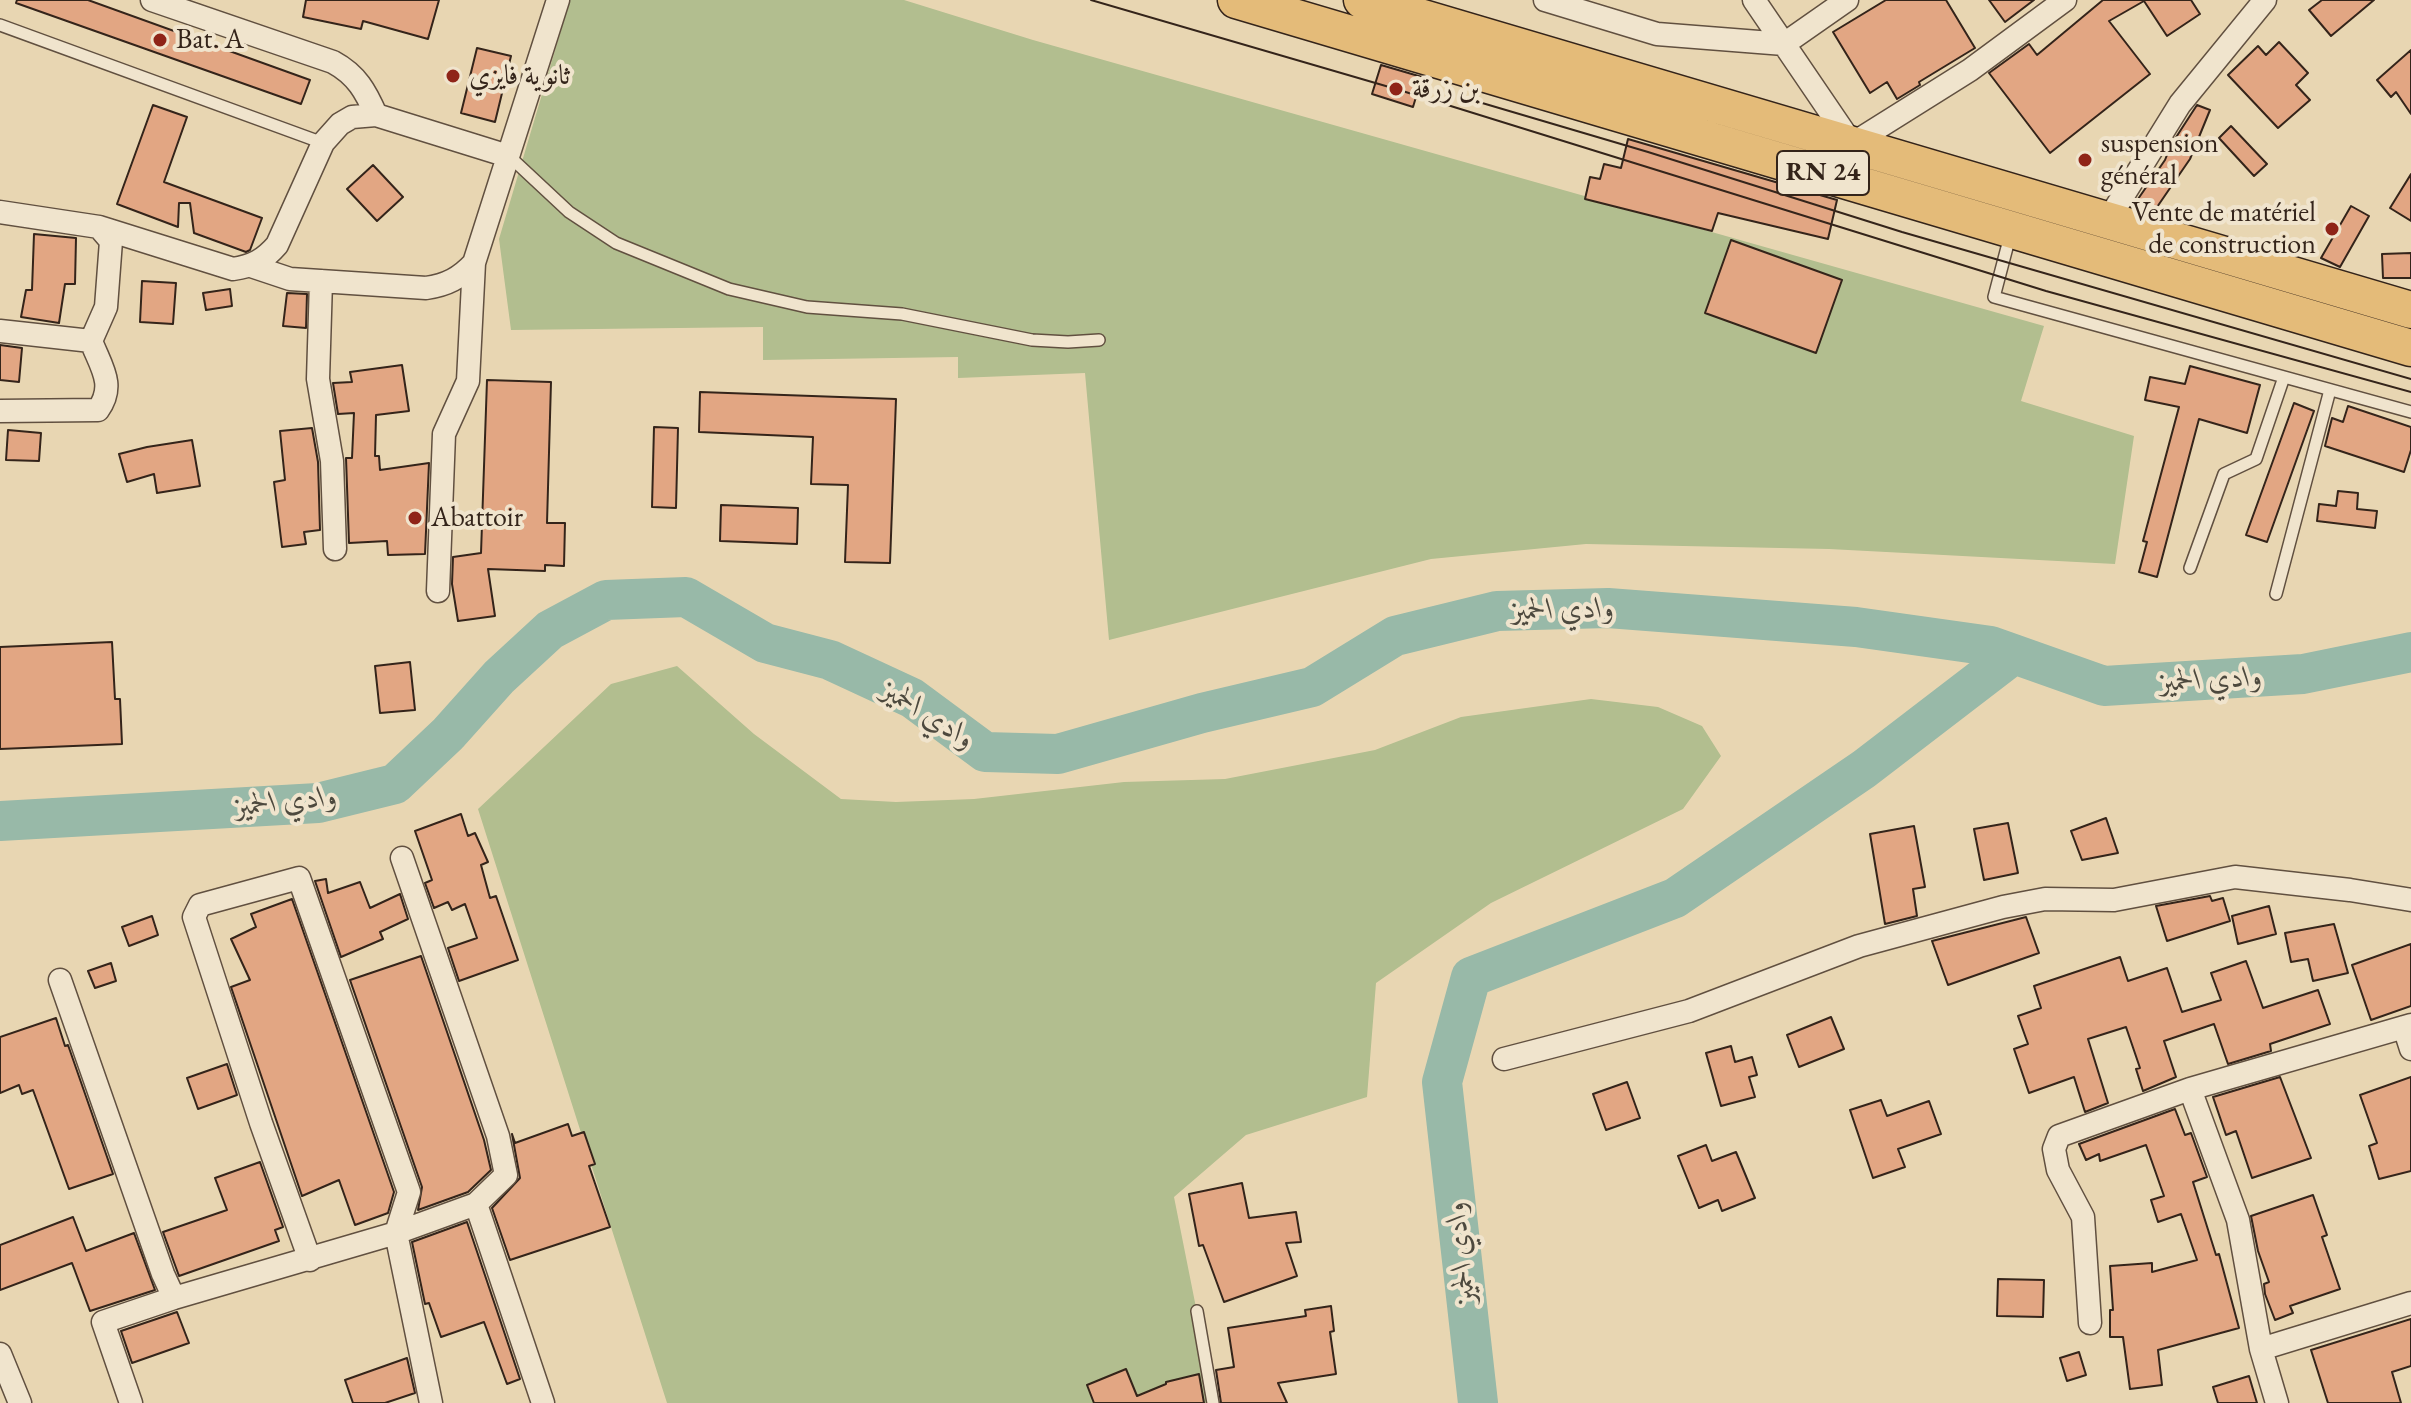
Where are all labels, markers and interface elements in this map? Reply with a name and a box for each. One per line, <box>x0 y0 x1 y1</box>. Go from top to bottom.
place label: Bat. A <box>176 23 244 57</box>
marker: Bat. A <box>151 31 169 49</box>
place label: ثانوية فايزي <box>469 59 570 93</box>
marker: ثانوية فايزي <box>444 67 462 85</box>
place label: بن زرقة <box>1412 72 1480 106</box>
marker: بن زرقة <box>1387 80 1405 98</box>
place label: suspension général <box>2101 127 2219 193</box>
road number: RN 24 <box>1777 151 1869 195</box>
marker: suspension général <box>2076 151 2094 169</box>
place label: Vente de matériel de construction <box>2132 196 2316 262</box>
marker: Vente de matériel de construction <box>2323 220 2341 238</box>
place label: Abattoir <box>431 501 523 535</box>
marker: Abattoir <box>406 509 424 527</box>
water label: وادي الحميز <box>1511 591 1615 629</box>
water label: وادي الحميز <box>2158 659 2264 701</box>
water label: وادي الحميز <box>875 672 981 758</box>
water label: وادي الحميز <box>233 779 339 825</box>
water label: وادي الحميز <box>1438 1200 1484 1306</box>

